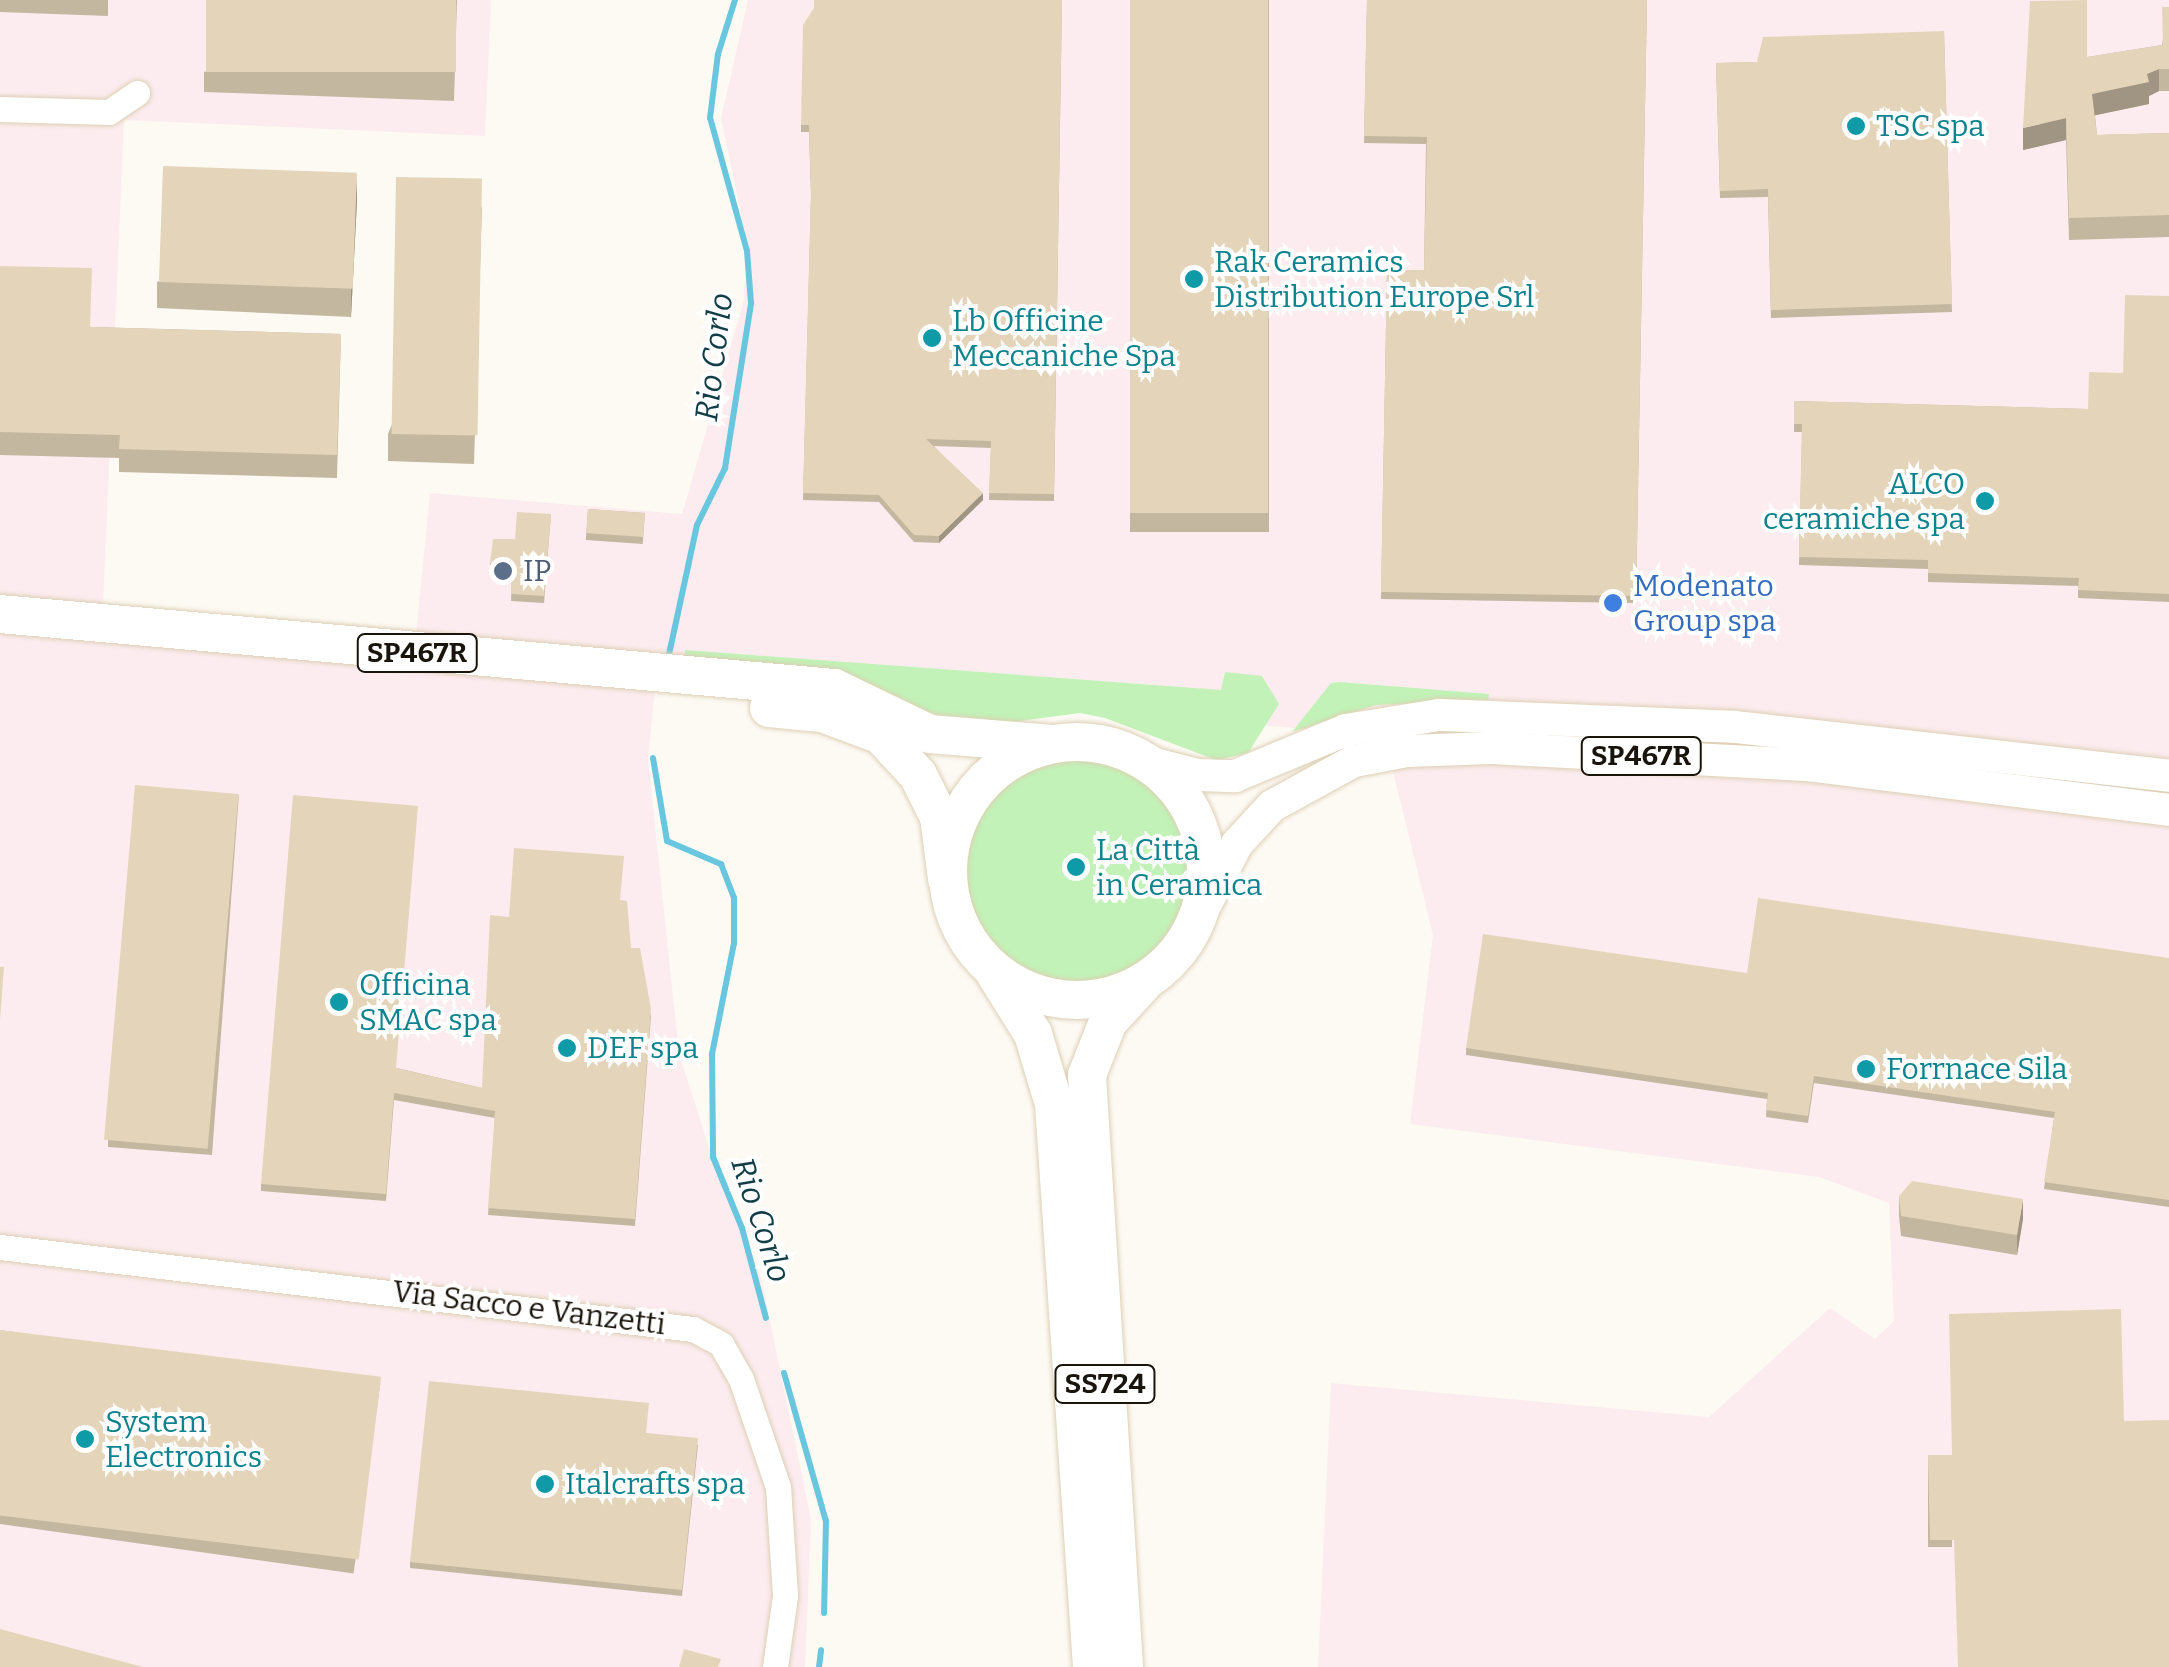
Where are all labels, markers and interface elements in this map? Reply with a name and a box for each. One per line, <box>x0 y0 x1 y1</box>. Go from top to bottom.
place label: TSC spa <box>1876 108 1985 144</box>
marker: TSC spa <box>1845 115 1867 137</box>
place label: Rak Ceramics Distribution Europe Srl <box>1214 244 1534 314</box>
marker: Rak Ceramics Distribution Europe Srl <box>1183 268 1205 290</box>
water label: Rio Corlo <box>687 291 741 423</box>
place label: Lb Officine Meccaniche Spa <box>952 303 1176 374</box>
marker: Lb Officine Meccaniche Spa <box>921 327 943 349</box>
place label: ALCO ceramiche spa <box>1763 466 1965 536</box>
marker: ALCO ceramiche spa <box>1974 490 1996 512</box>
place label: IP <box>523 553 551 589</box>
marker: IP <box>492 560 514 582</box>
place label: Modenato Group spa <box>1633 568 1776 638</box>
marker: Modenato Group spa <box>1602 592 1624 614</box>
road number: SP467R <box>354 630 480 676</box>
road number: SP467R <box>1578 733 1704 779</box>
place label: La Città in Ceramica <box>1096 832 1262 902</box>
marker: La Città in Ceramica <box>1065 856 1087 878</box>
place label: Officina SMAC spa <box>359 967 497 1038</box>
marker: Officina SMAC spa <box>328 991 350 1013</box>
place label: DEF spa <box>587 1030 699 1066</box>
marker: DEF spa <box>556 1037 578 1059</box>
place label: Forrnace Sila <box>1886 1051 2068 1087</box>
marker: Forrnace Sila <box>1855 1058 1877 1080</box>
water label: Rio Corlo <box>723 1153 799 1287</box>
street label: Via Sacco e Vanzetti <box>391 1273 667 1343</box>
road number: SS724 <box>1052 1361 1158 1407</box>
place label: System Electronics <box>105 1404 262 1474</box>
marker: System Electronics <box>74 1428 96 1450</box>
place label: Italcrafts spa <box>565 1466 745 1502</box>
marker: Italcrafts spa <box>534 1473 556 1495</box>

